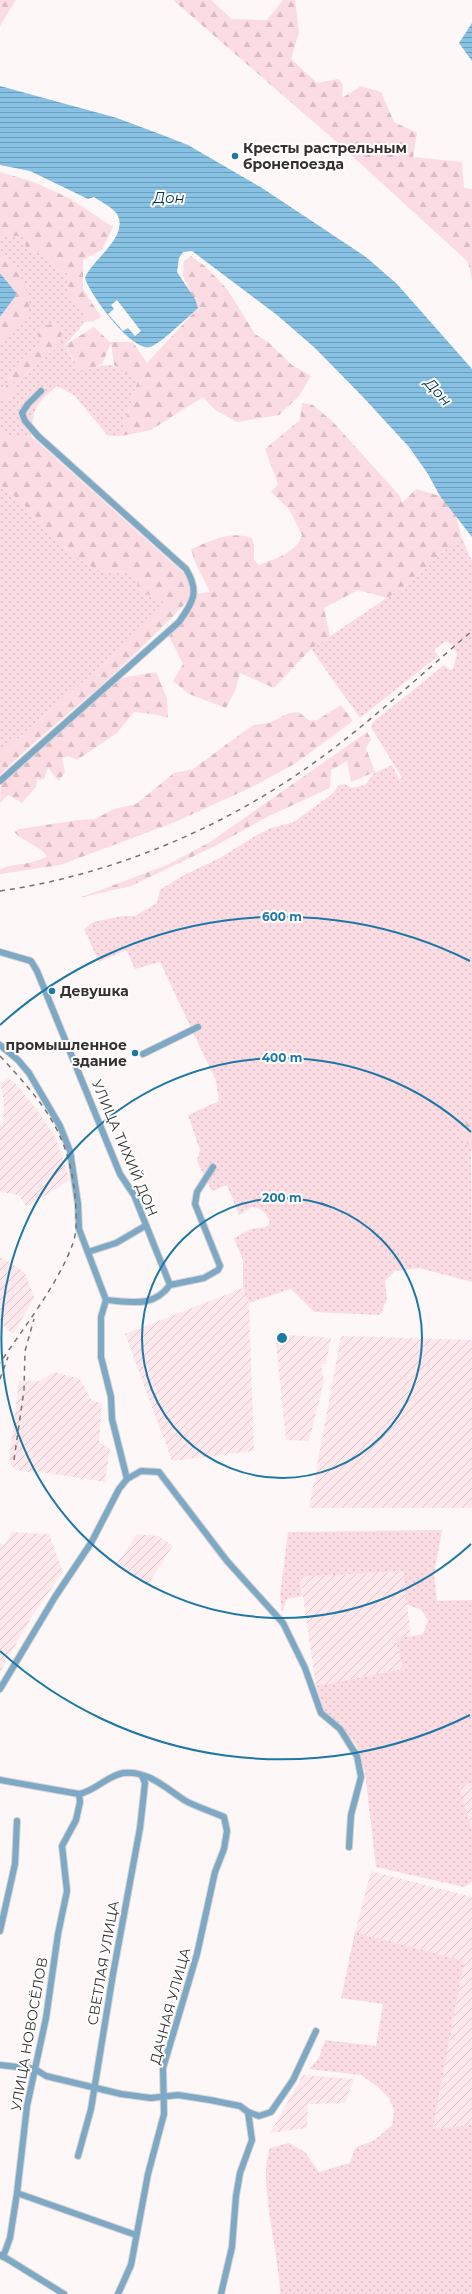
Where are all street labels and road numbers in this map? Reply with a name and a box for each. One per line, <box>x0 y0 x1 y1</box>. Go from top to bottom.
street label: УЛИЦА ТИХИЙ ДОН <box>88 1077 162 1219</box>
street label: СВЕТЛАЯ УЛИЦА <box>83 1899 123 2027</box>
street label: ДАЧНАЯ УЛИЦА <box>146 1945 194 2066</box>
street label: УЛИЦА НОВОСЁЛОВ <box>7 1956 51 2112</box>

